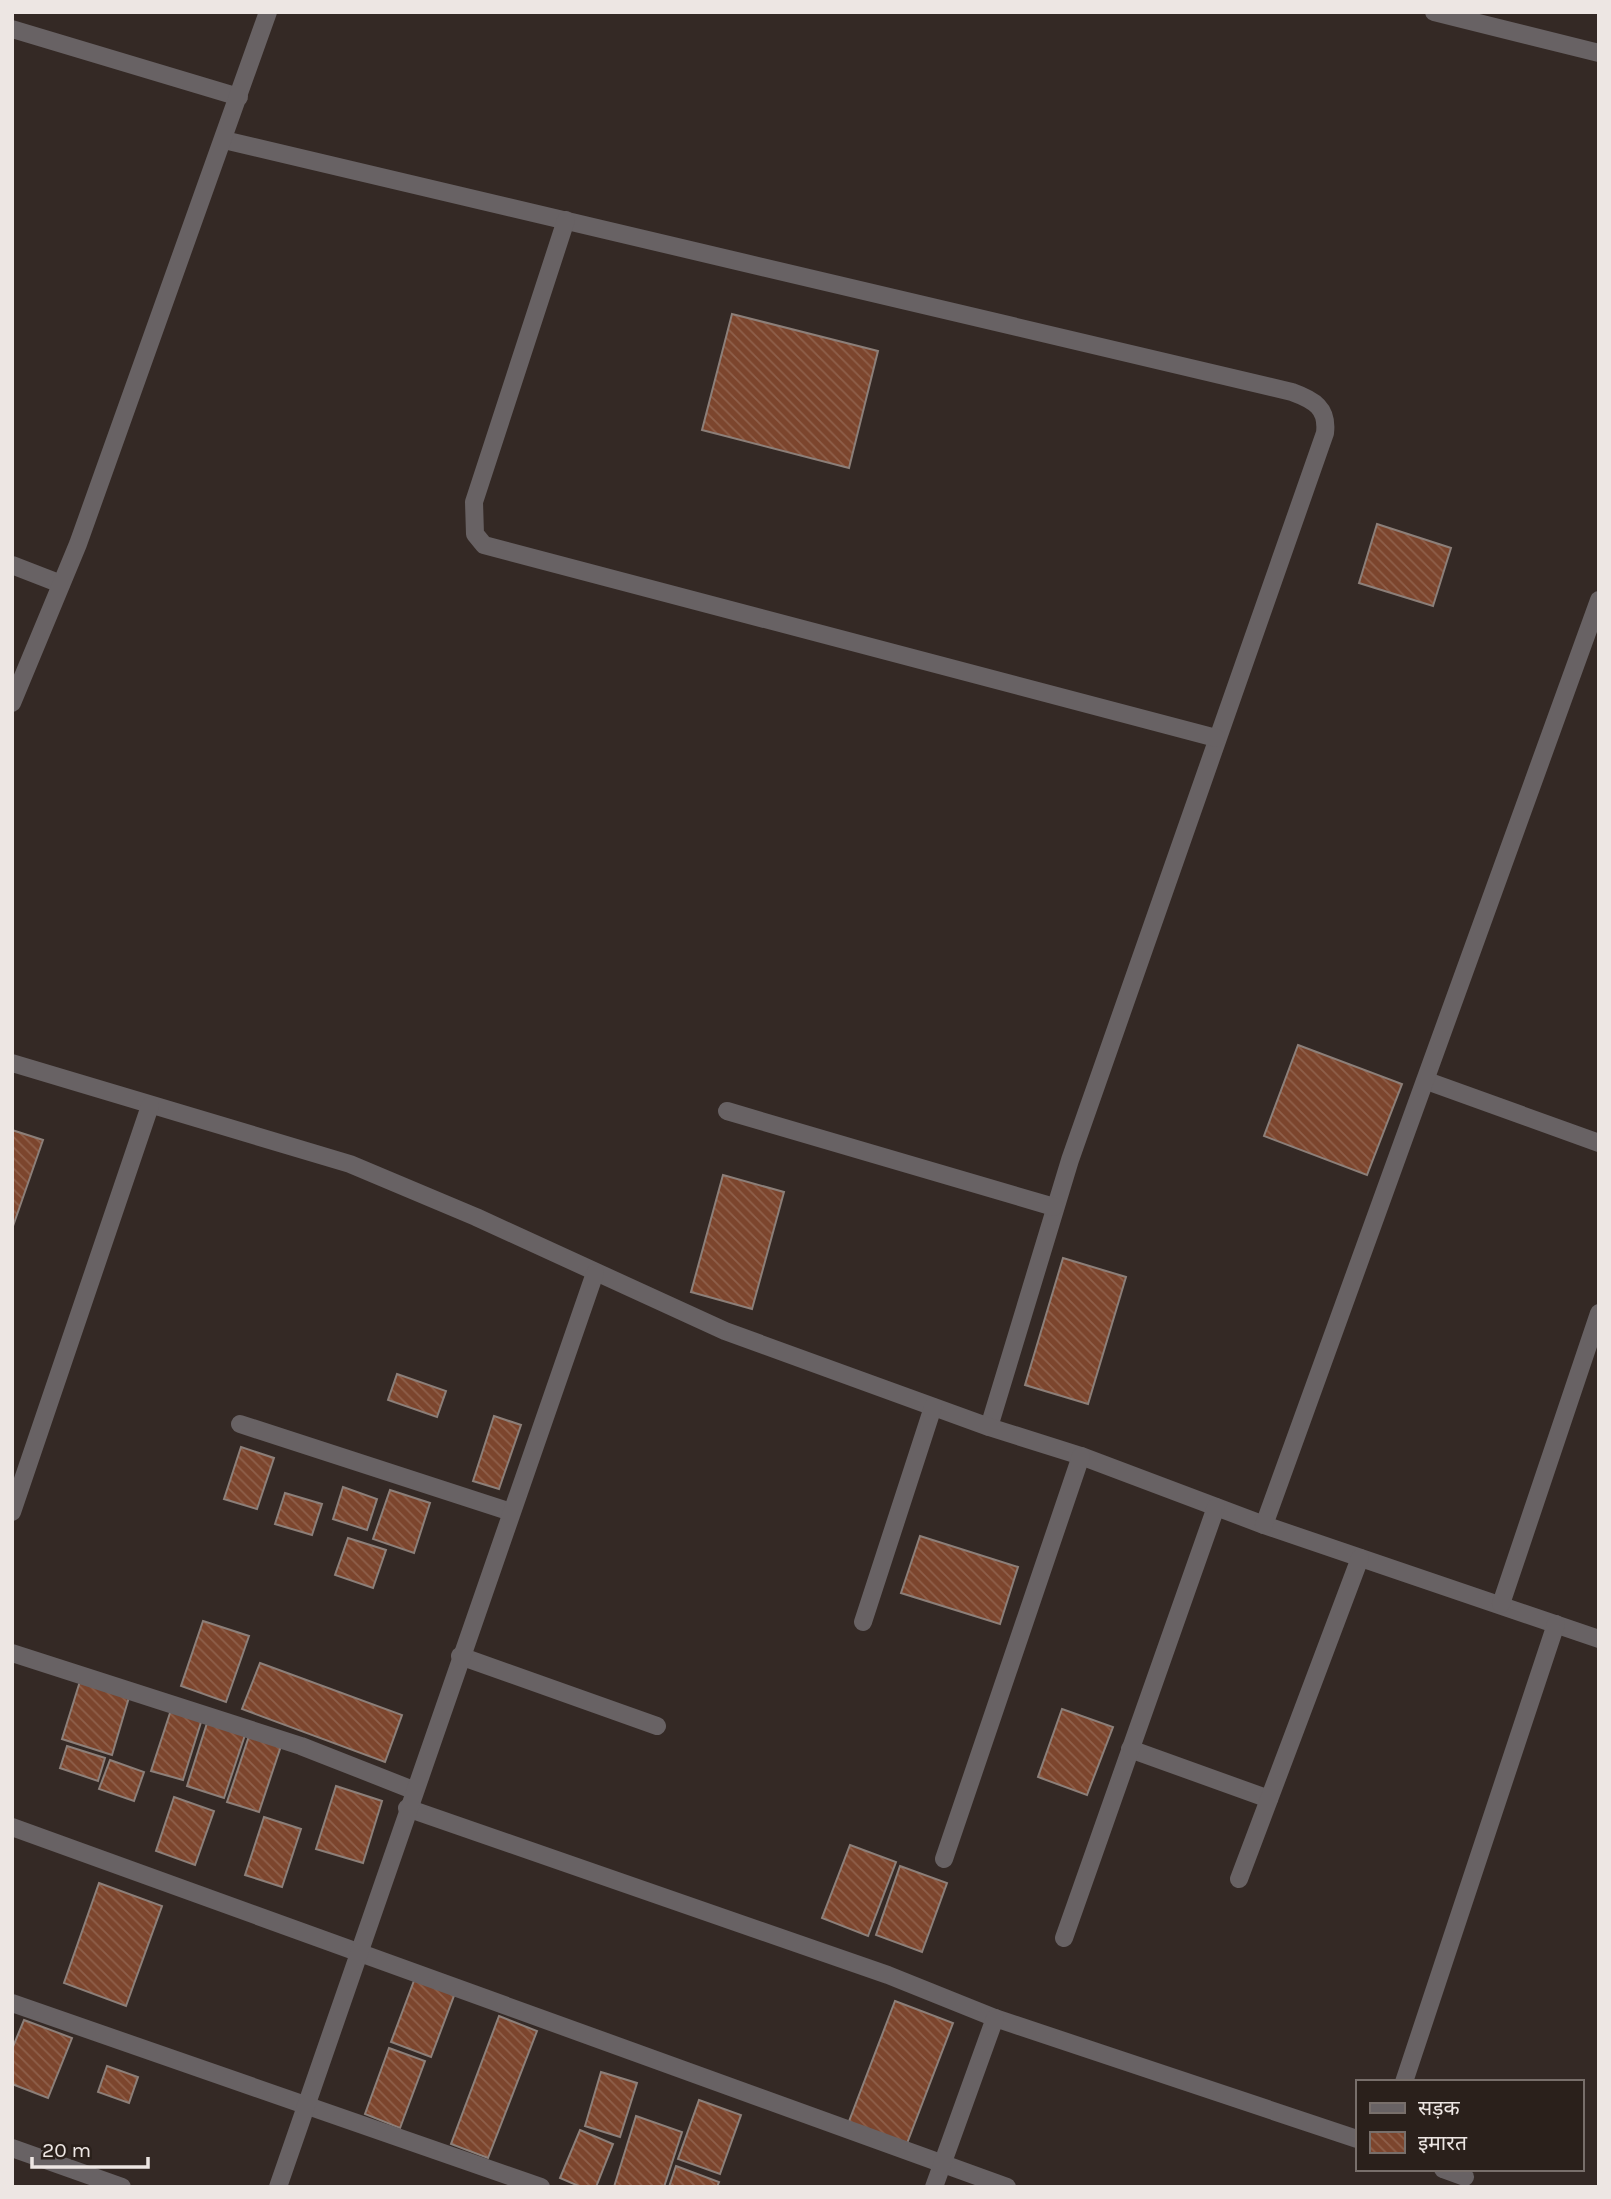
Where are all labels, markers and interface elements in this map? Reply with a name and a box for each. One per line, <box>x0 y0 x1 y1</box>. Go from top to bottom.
legend <box>1356 2080 1583 2171</box>
text: सड़क <box>1418 2096 1460 2120</box>
scale bar <box>32 2126 147 2170</box>
text: इमारत <box>1418 2131 1468 2155</box>
text: 20 m <box>42 2138 91 2162</box>

